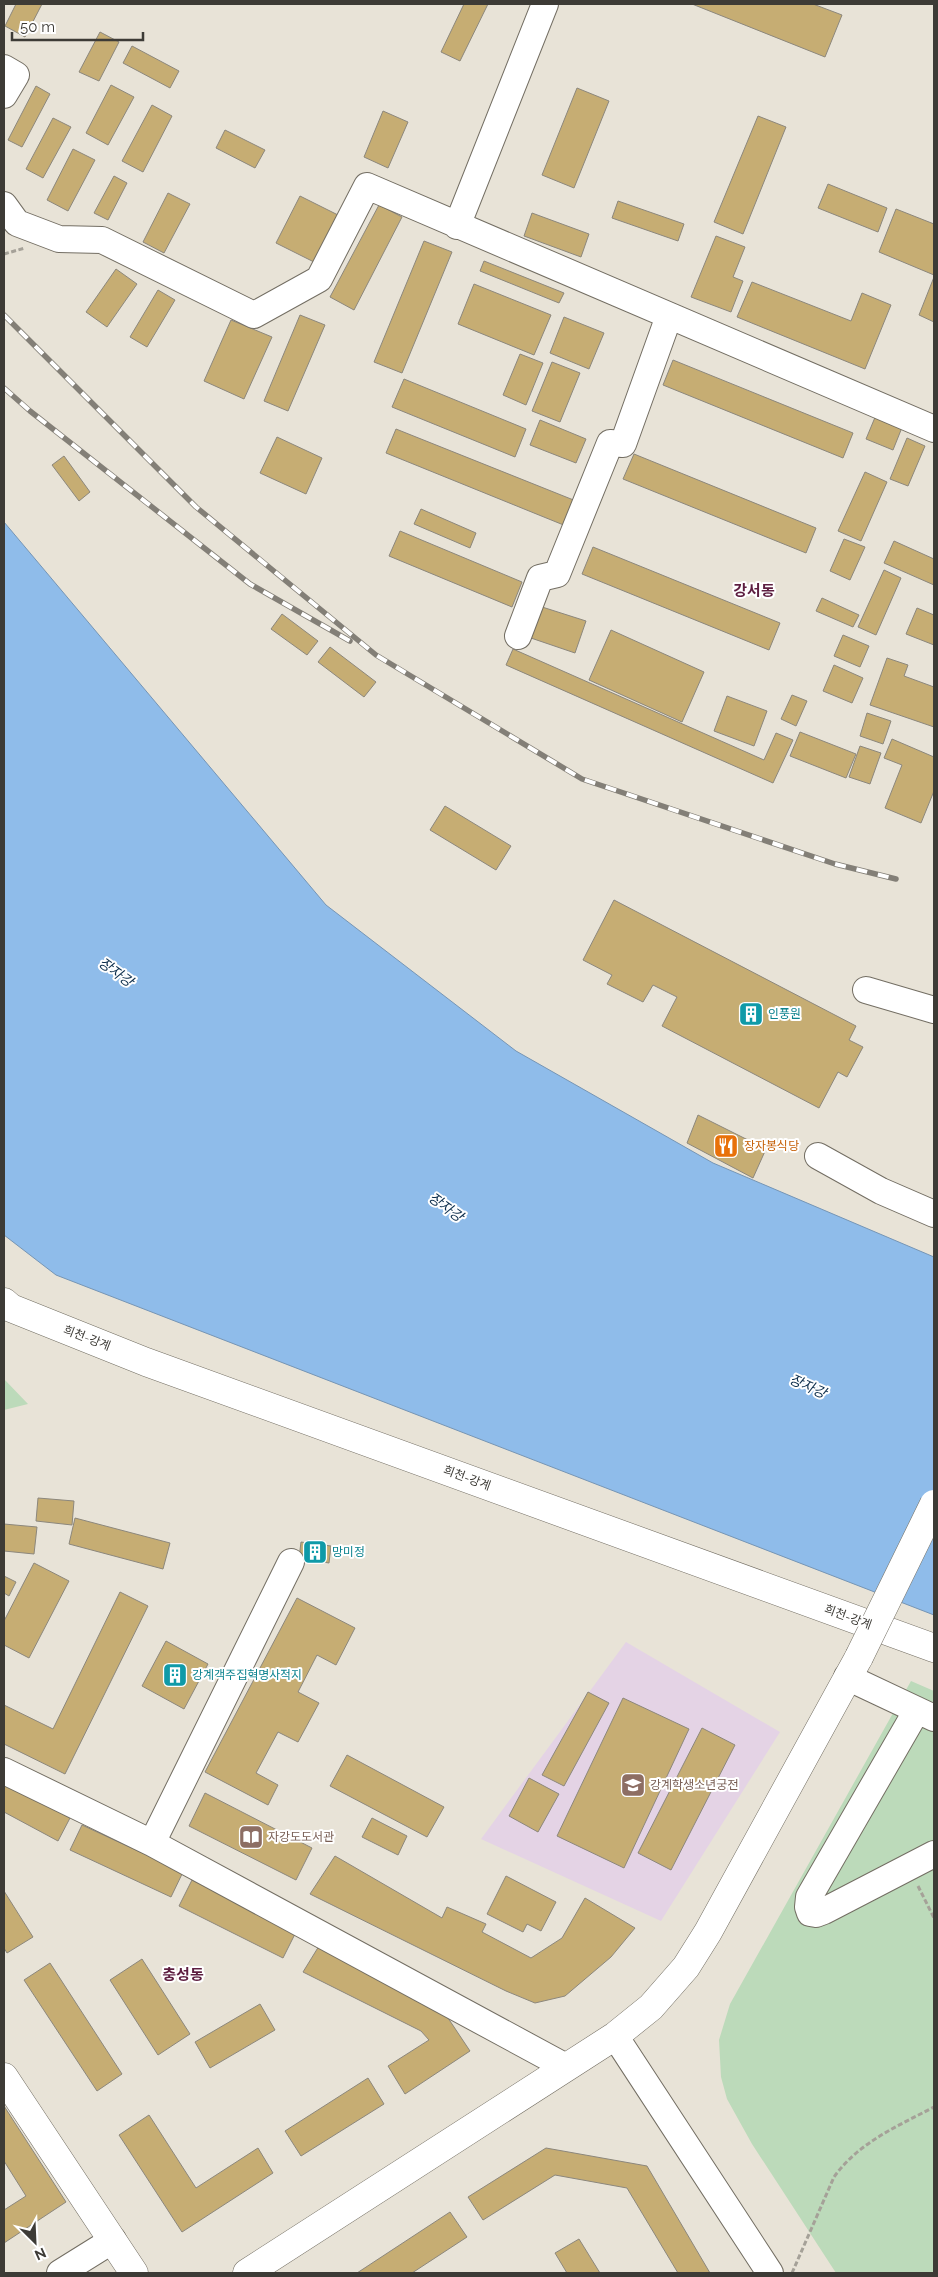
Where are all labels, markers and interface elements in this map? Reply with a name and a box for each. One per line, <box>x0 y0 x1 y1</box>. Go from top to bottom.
scale bar <box>12 10 144 42</box>
text: 50 m <box>20 18 55 36</box>
district label: 강서동 <box>733 582 775 600</box>
water label: 장자강 <box>96 954 138 991</box>
building icon: 인풍원 <box>738 1001 764 1027</box>
place label: 인풍원 <box>768 1007 801 1021</box>
restaurant icon: 장자봉식당 <box>713 1133 739 1159</box>
place label: 장자봉식당 <box>744 1139 799 1153</box>
water label: 장자강 <box>426 1189 468 1226</box>
street label: 희천-강계 <box>62 1323 112 1353</box>
water label: 장자강 <box>787 1371 831 1402</box>
street label: 희천-강계 <box>441 1463 493 1493</box>
building icon: 망미정 <box>302 1539 328 1565</box>
place label: 망미정 <box>332 1545 365 1559</box>
street label: 희천-강계 <box>822 1602 874 1632</box>
building icon: 강계객주집혁명사적지 <box>162 1662 188 1688</box>
place label: 강계객주집혁명사적지 <box>192 1668 302 1682</box>
school or university icon: 강계학생소년궁전 <box>620 1772 646 1798</box>
place label: 강계학생소년궁전 <box>650 1778 738 1792</box>
library icon: 자강도도서관 <box>238 1824 264 1850</box>
place label: 자강도도서관 <box>268 1830 334 1844</box>
district label: 충성동 <box>162 1966 204 1984</box>
north arrow <box>10 2217 60 2267</box>
text: N <box>32 2244 48 2263</box>

